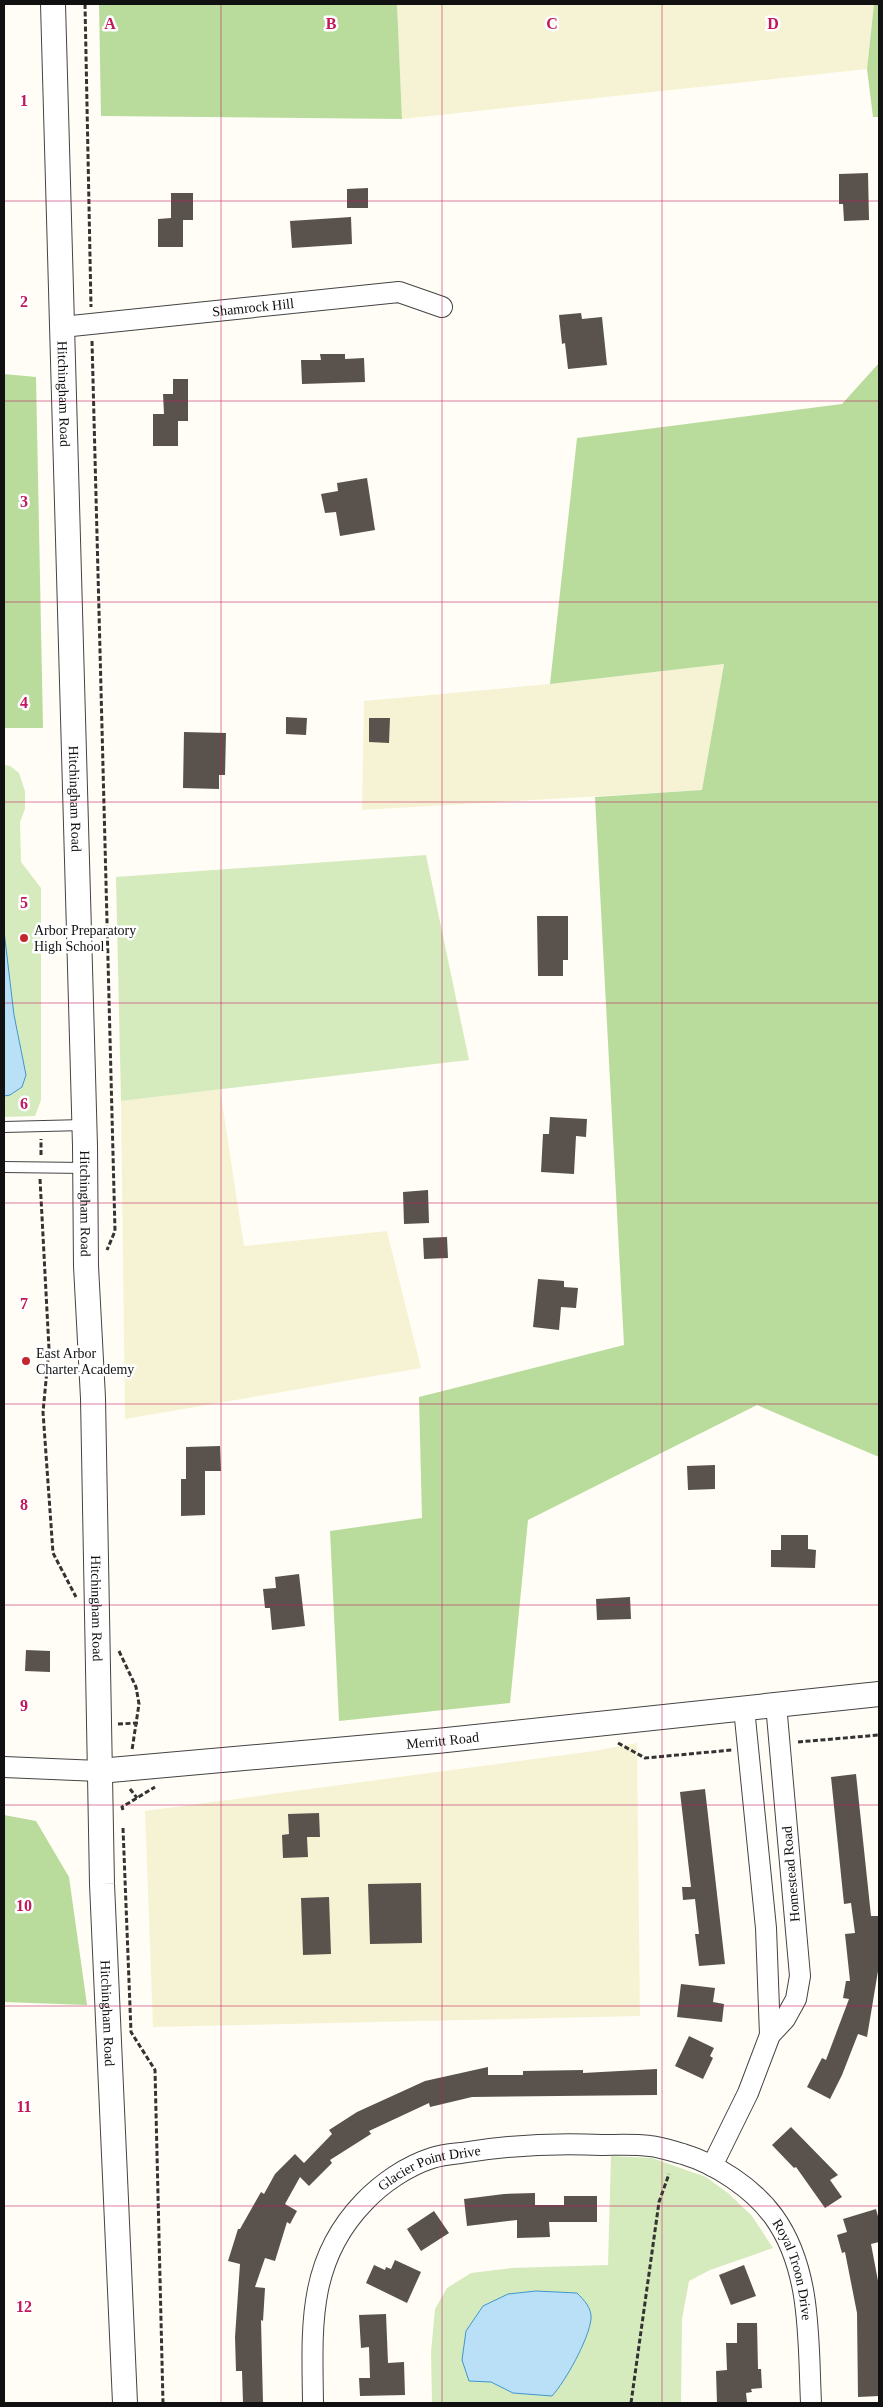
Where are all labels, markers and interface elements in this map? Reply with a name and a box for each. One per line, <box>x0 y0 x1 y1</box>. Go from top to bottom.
text: A <box>104 15 116 32</box>
text: B <box>326 15 337 32</box>
text: C <box>546 15 558 32</box>
text: D <box>767 15 779 32</box>
text: 1 <box>20 92 28 109</box>
text: 2 <box>20 293 28 310</box>
street label: Shamrock Hill <box>211 295 295 319</box>
street label: Hitchingham Road <box>55 341 73 447</box>
text: 3 <box>20 493 28 510</box>
text: 4 <box>20 694 28 711</box>
street label: Hitchingham Road <box>66 745 84 852</box>
text: 5 <box>20 894 28 911</box>
place label: Arbor Preparatory High School <box>34 923 136 954</box>
marker: Arbor Preparatory High School <box>18 932 30 944</box>
text: 6 <box>20 1095 28 1112</box>
street label: Hitchingham Road <box>78 1150 93 1257</box>
text: 7 <box>20 1295 28 1312</box>
place label: East Arbor Charter Academy <box>36 1346 134 1377</box>
marker: East Arbor Charter Academy <box>20 1355 32 1367</box>
text: 8 <box>20 1496 28 1513</box>
street label: Hitchingham Road <box>88 1555 105 1662</box>
text: 9 <box>20 1697 28 1714</box>
street label: Merritt Road <box>406 1729 480 1751</box>
street label: Homestead Road <box>779 1826 803 1922</box>
text: 10 <box>16 1897 32 1914</box>
street label: Hitchingham Road <box>98 1960 118 2067</box>
text: 11 <box>16 2098 32 2115</box>
street label: Glacier Point Drive <box>375 2143 481 2194</box>
street label: Royal Troon Drive <box>770 2216 815 2321</box>
text: 12 <box>16 2298 32 2315</box>

